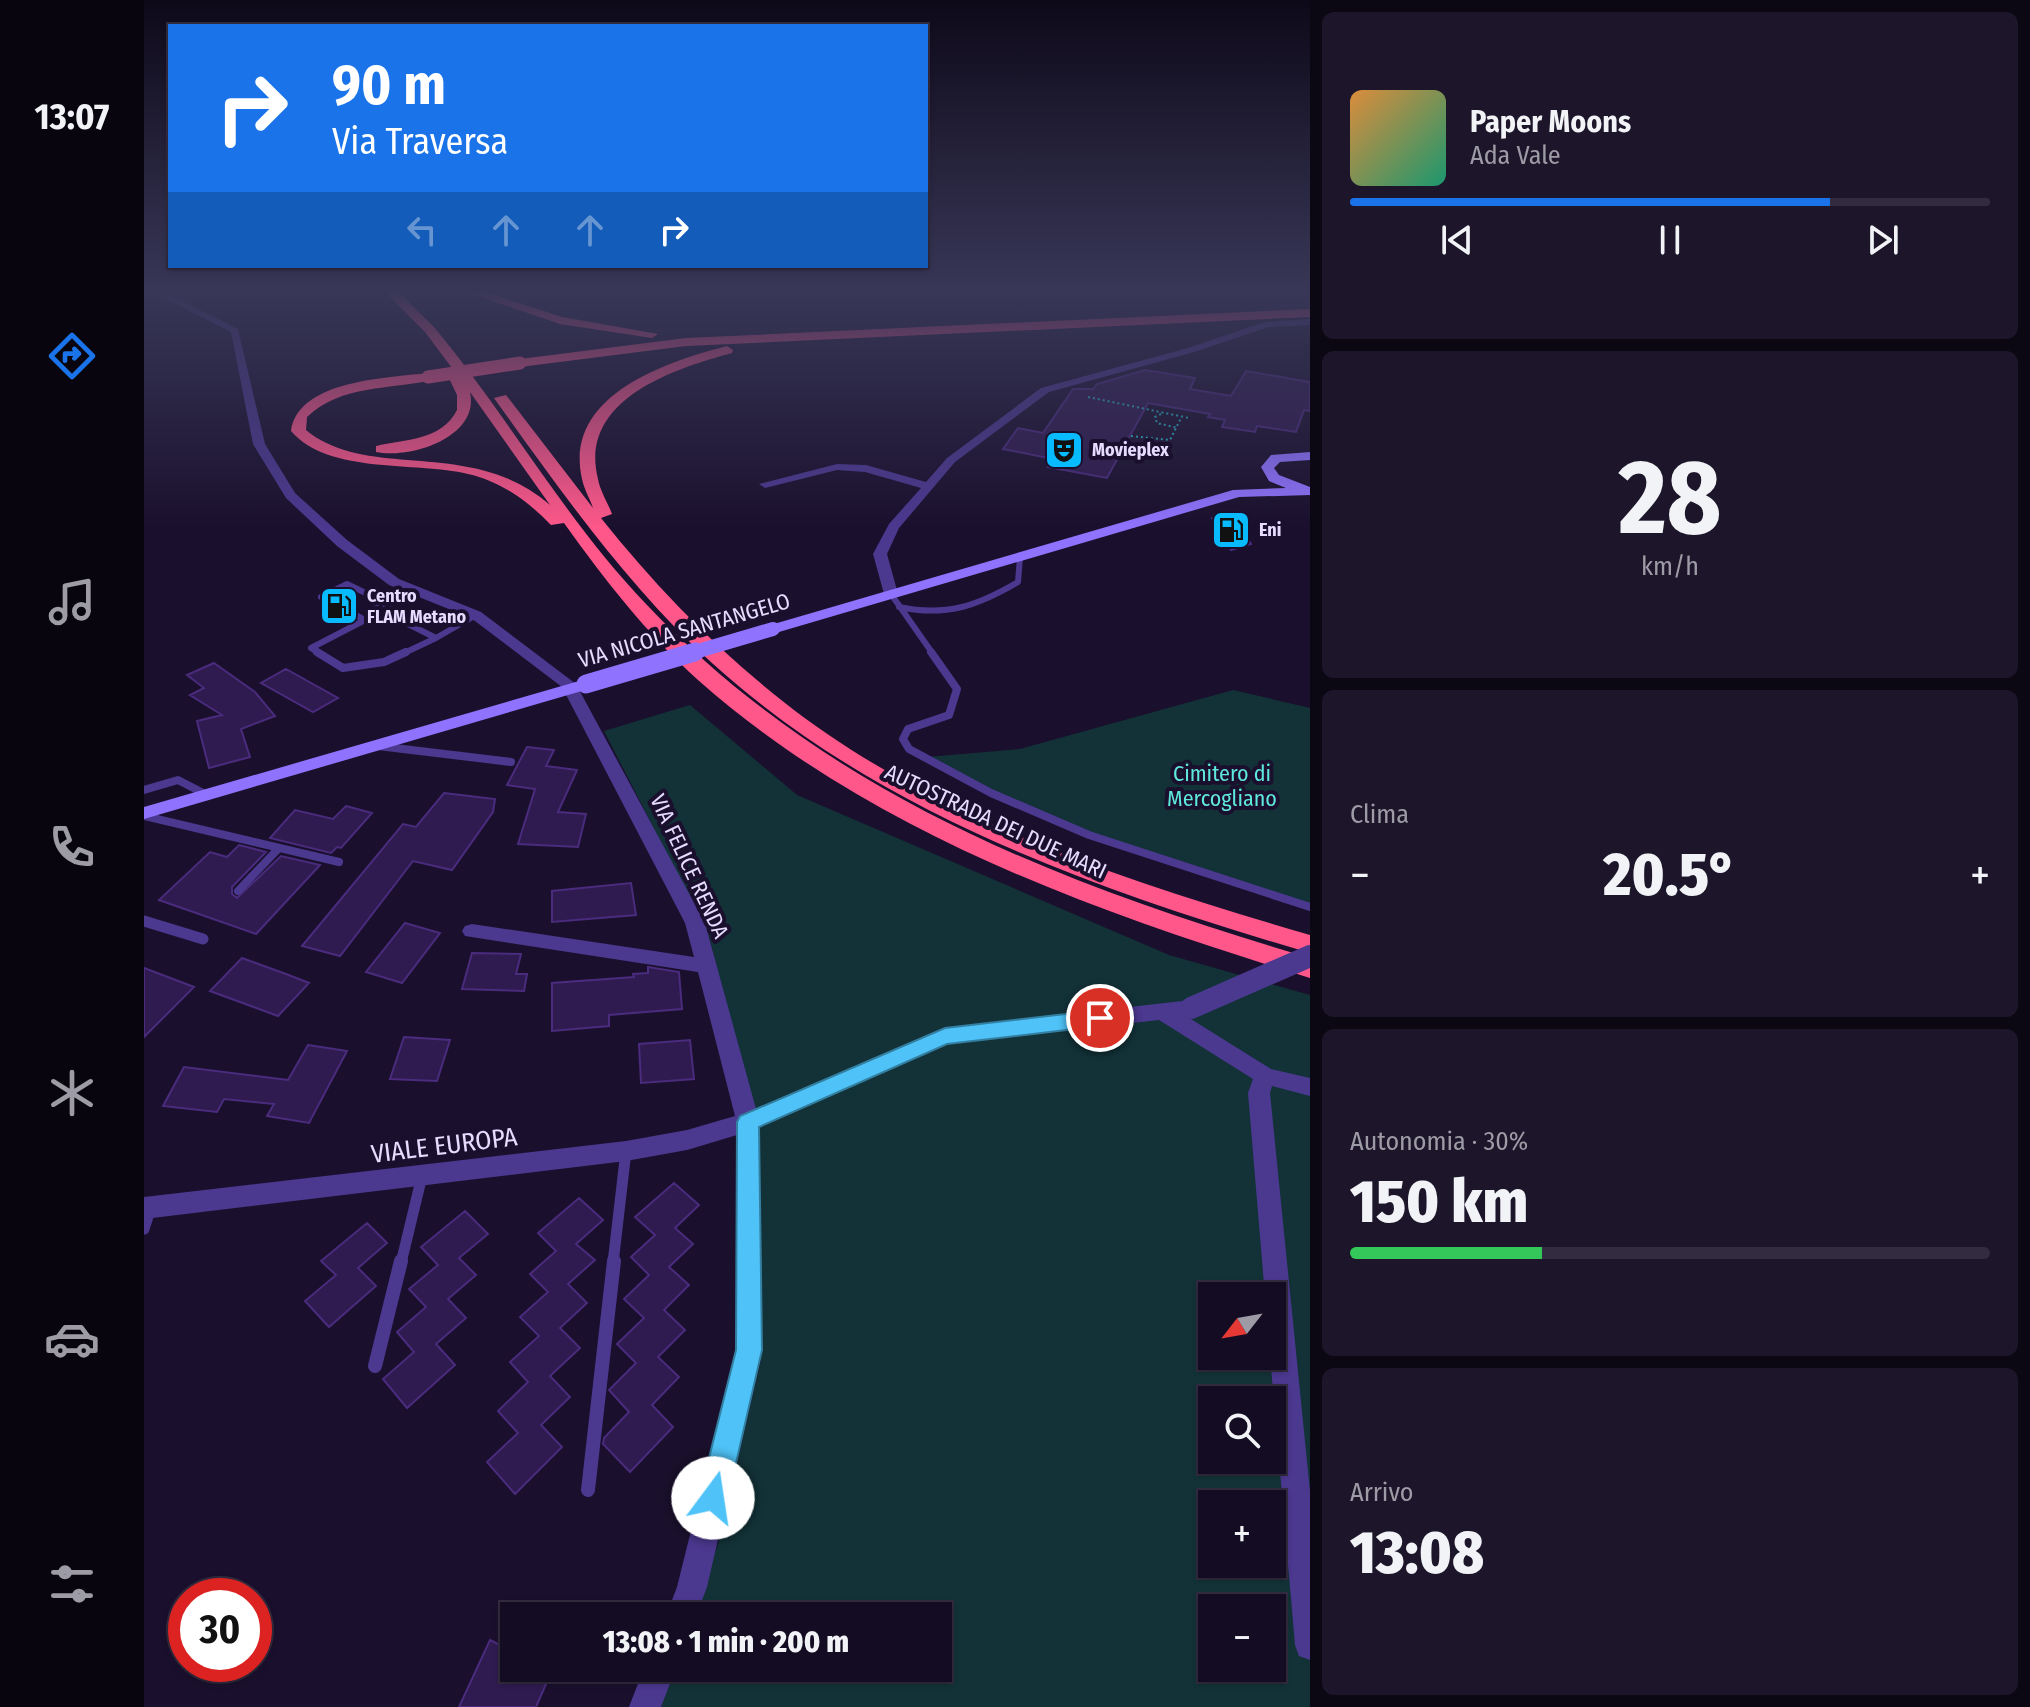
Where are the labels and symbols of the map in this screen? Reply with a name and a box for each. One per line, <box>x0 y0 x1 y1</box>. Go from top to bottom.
theatre icon: Movieplex <box>1043 429 1085 471</box>
place label: Movieplex <box>1092 439 1169 461</box>
fuel station icon: Eni <box>1210 509 1252 551</box>
place label: Eni <box>1259 519 1281 541</box>
fuel station icon: Centro FLAM Metano <box>318 585 360 627</box>
place label: Centro FLAM Metano <box>367 585 466 628</box>
street label: VIA NICOLA SANTANGELO <box>575 587 793 674</box>
street label: AUTOSTRADA DEI DUE MARI <box>881 758 1111 885</box>
park label: Cimitero di Mercogliano <box>1167 760 1277 812</box>
street label: VIA FELICE RENDA <box>644 790 735 943</box>
pin <box>1066 984 1134 1052</box>
street label: VIALE EUROPA <box>369 1121 519 1170</box>
north arrow <box>1198 1282 1286 1370</box>
position arrow <box>671 1456 755 1540</box>
speed limit sign: 30 <box>168 1578 272 1682</box>

